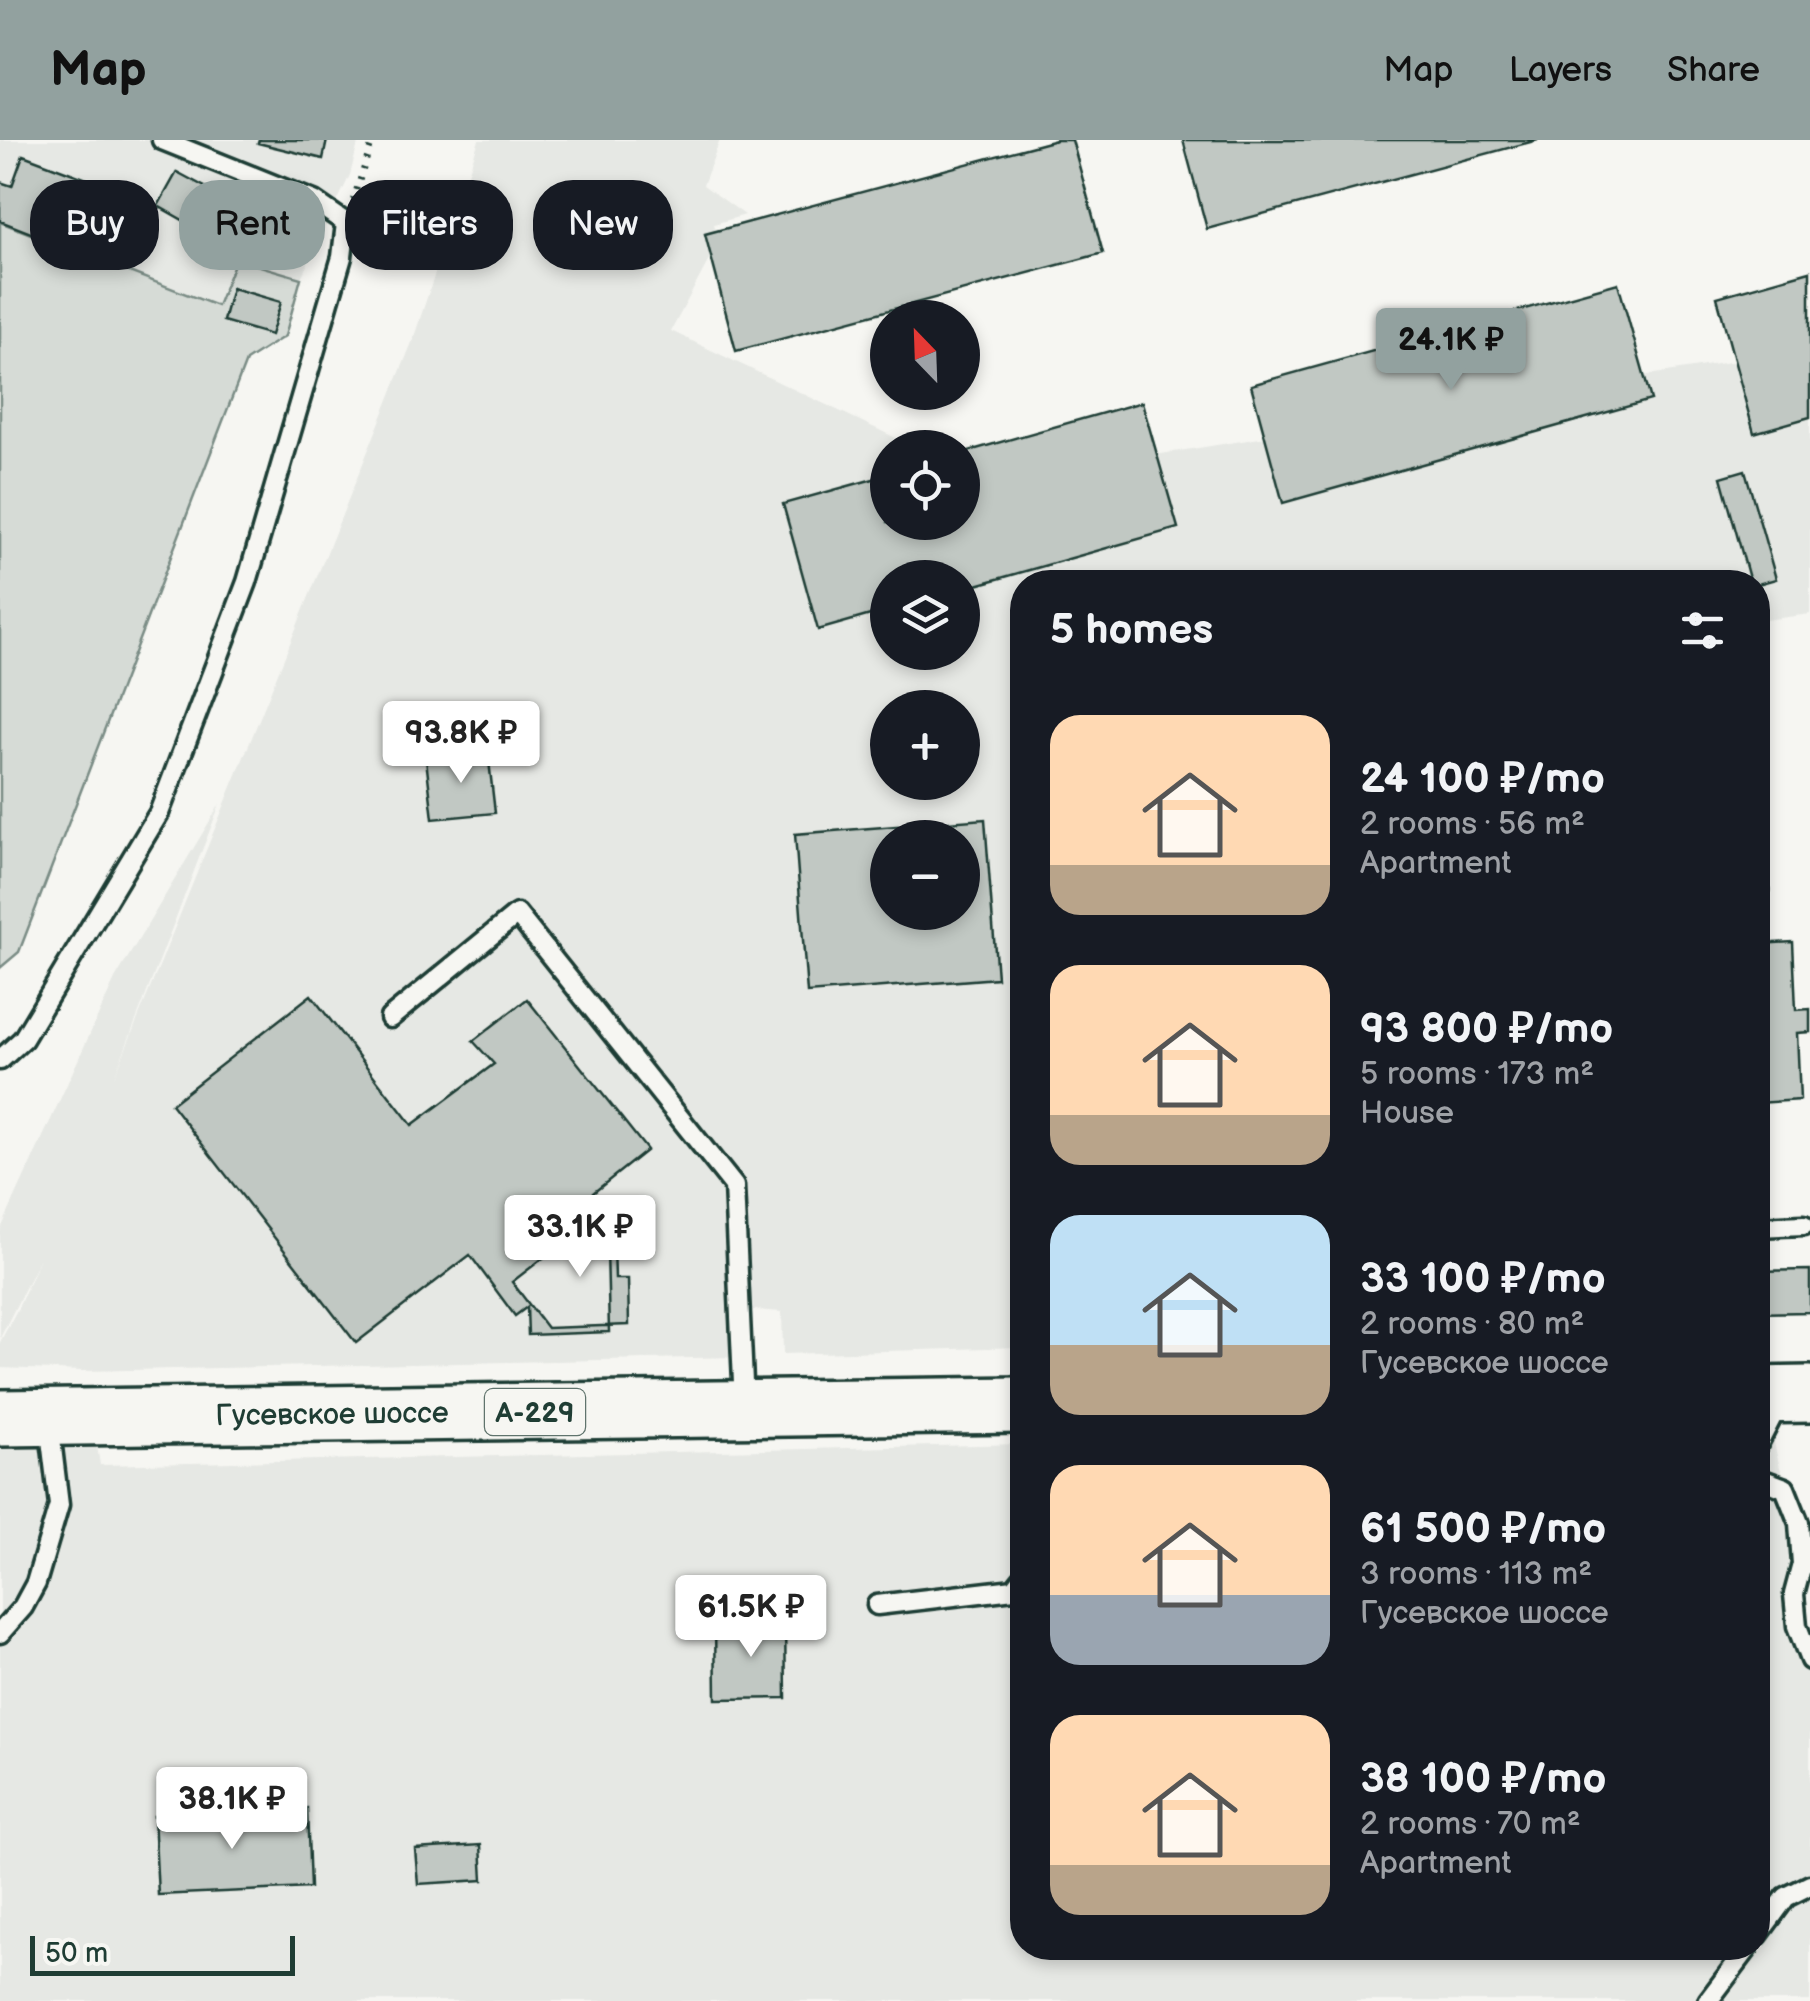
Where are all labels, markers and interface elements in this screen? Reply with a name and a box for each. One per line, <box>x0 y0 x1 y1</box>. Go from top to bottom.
text: Map <box>50 42 146 99</box>
text: Map <box>1383 49 1454 92</box>
text: Layers <box>1509 49 1612 92</box>
text: Share <box>1667 49 1760 92</box>
chip: Buy <box>30 180 159 270</box>
chip: Rent <box>179 180 325 270</box>
chip: Filters <box>345 180 513 270</box>
chip: New <box>533 180 673 270</box>
north arrow <box>870 300 980 410</box>
map controls <box>870 300 980 930</box>
pin: 24.1K ₽ <box>1359 308 1543 393</box>
text: 24.1K ₽ <box>1398 321 1504 360</box>
button: locate <box>870 430 980 540</box>
button: layers <box>870 560 980 670</box>
icon: filters <box>1675 603 1730 658</box>
text: 5 homes <box>1050 605 1213 656</box>
button: + <box>870 690 980 800</box>
pin: 93.8K ₽ <box>369 701 553 786</box>
text: 93.8K ₽ <box>405 714 517 753</box>
text: 24 100 ₽/mo <box>1360 754 1605 805</box>
icon: home <box>1130 755 1250 875</box>
text: 2 rooms · 56 m² <box>1360 805 1585 844</box>
button: − <box>870 820 980 930</box>
text: Apartment <box>1360 844 1511 883</box>
text: 93 800 ₽/mo <box>1360 1004 1613 1055</box>
icon: home <box>1130 1005 1250 1125</box>
text: 5 rooms · 173 m² <box>1360 1055 1594 1094</box>
text: House <box>1360 1094 1454 1133</box>
pin: 33.1K ₽ <box>488 1195 672 1280</box>
text: 33.1K ₽ <box>527 1208 633 1247</box>
text: 33 100 ₽/mo <box>1360 1254 1606 1305</box>
icon: home <box>1130 1255 1250 1375</box>
text: 2 rooms · 80 m² <box>1360 1305 1584 1344</box>
text: Гусевское шоссе <box>1360 1344 1609 1383</box>
road number: А-229 <box>485 1389 585 1435</box>
street label: Гусевское шоссе <box>215 1395 449 1434</box>
text: 61 500 ₽/mo <box>1360 1504 1606 1555</box>
icon: home <box>1130 1505 1250 1625</box>
text: 3 rooms · 113 m² <box>1360 1555 1592 1594</box>
pin: 61.5K ₽ <box>659 1575 843 1660</box>
text: 61.5K ₽ <box>697 1588 805 1627</box>
text: Гусевское шоссе <box>1360 1594 1609 1633</box>
text: 38 100 ₽/mo <box>1360 1754 1606 1805</box>
icon: home <box>1130 1755 1250 1875</box>
pin: 38.1K ₽ <box>140 1767 324 1852</box>
text: 38.1K ₽ <box>178 1780 286 1819</box>
text: 2 rooms · 70 m² <box>1360 1805 1581 1844</box>
text: Apartment <box>1360 1844 1511 1883</box>
scale bar <box>30 1931 295 1976</box>
text: 50 m <box>45 1937 108 1970</box>

